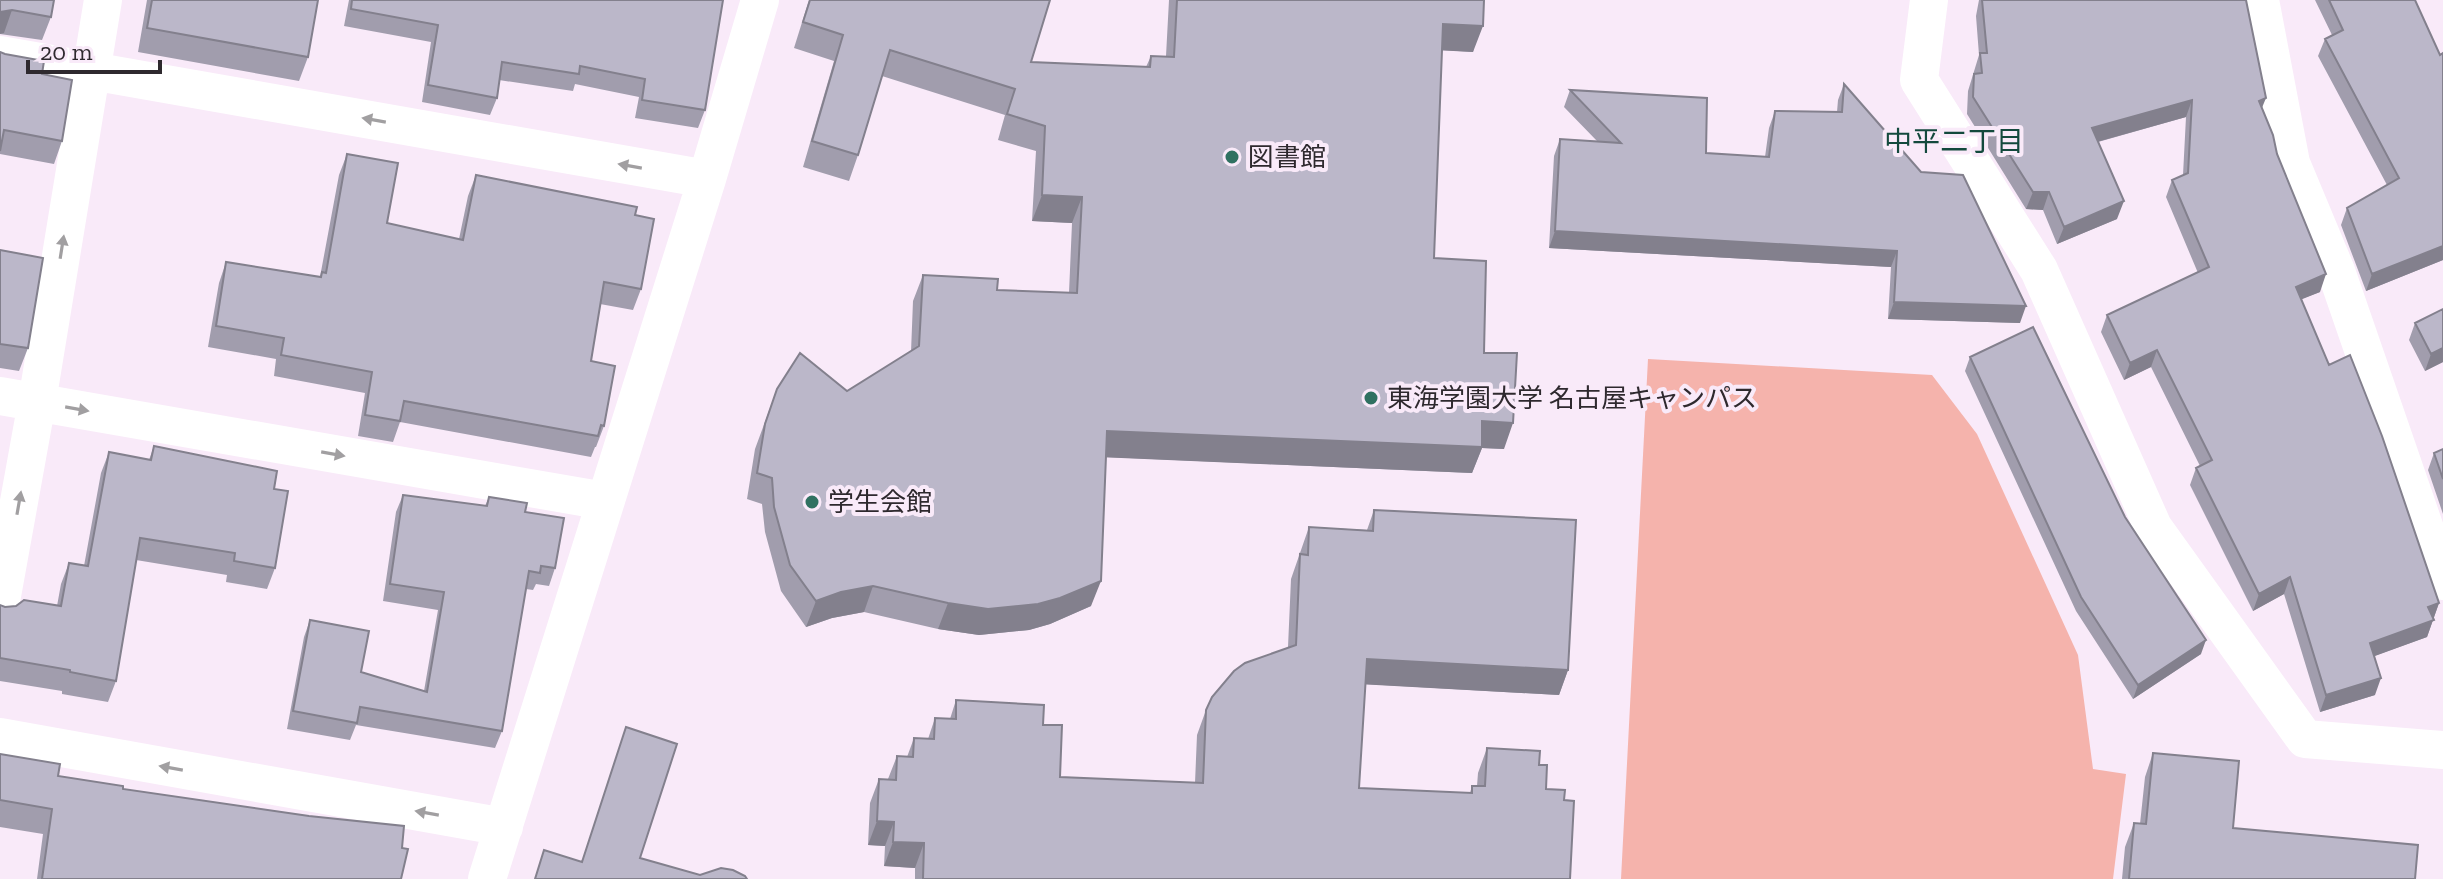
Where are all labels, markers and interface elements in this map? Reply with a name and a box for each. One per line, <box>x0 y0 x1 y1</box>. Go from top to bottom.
scale bar <box>28 24 160 74</box>
text: 20 m <box>40 37 93 66</box>
one-way arrow <box>361 114 386 126</box>
district label: 中平二丁目 <box>1884 125 2024 158</box>
place label: 図書館 <box>1248 141 1326 173</box>
marker: 図書館 <box>1223 148 1241 166</box>
one-way arrow <box>617 159 642 171</box>
one-way arrow <box>57 234 69 259</box>
place label: 東海学園大学 名古屋キャンパス <box>1387 382 1757 414</box>
marker: 東海学園大学 名古屋キャンパス <box>1362 389 1380 407</box>
one-way arrow <box>65 404 90 416</box>
one-way arrow <box>321 448 346 460</box>
place label: 学生会館 <box>828 486 932 518</box>
one-way arrow <box>14 490 26 515</box>
marker: 学生会館 <box>803 493 821 511</box>
one-way arrow <box>159 761 184 773</box>
one-way arrow <box>415 807 440 819</box>

